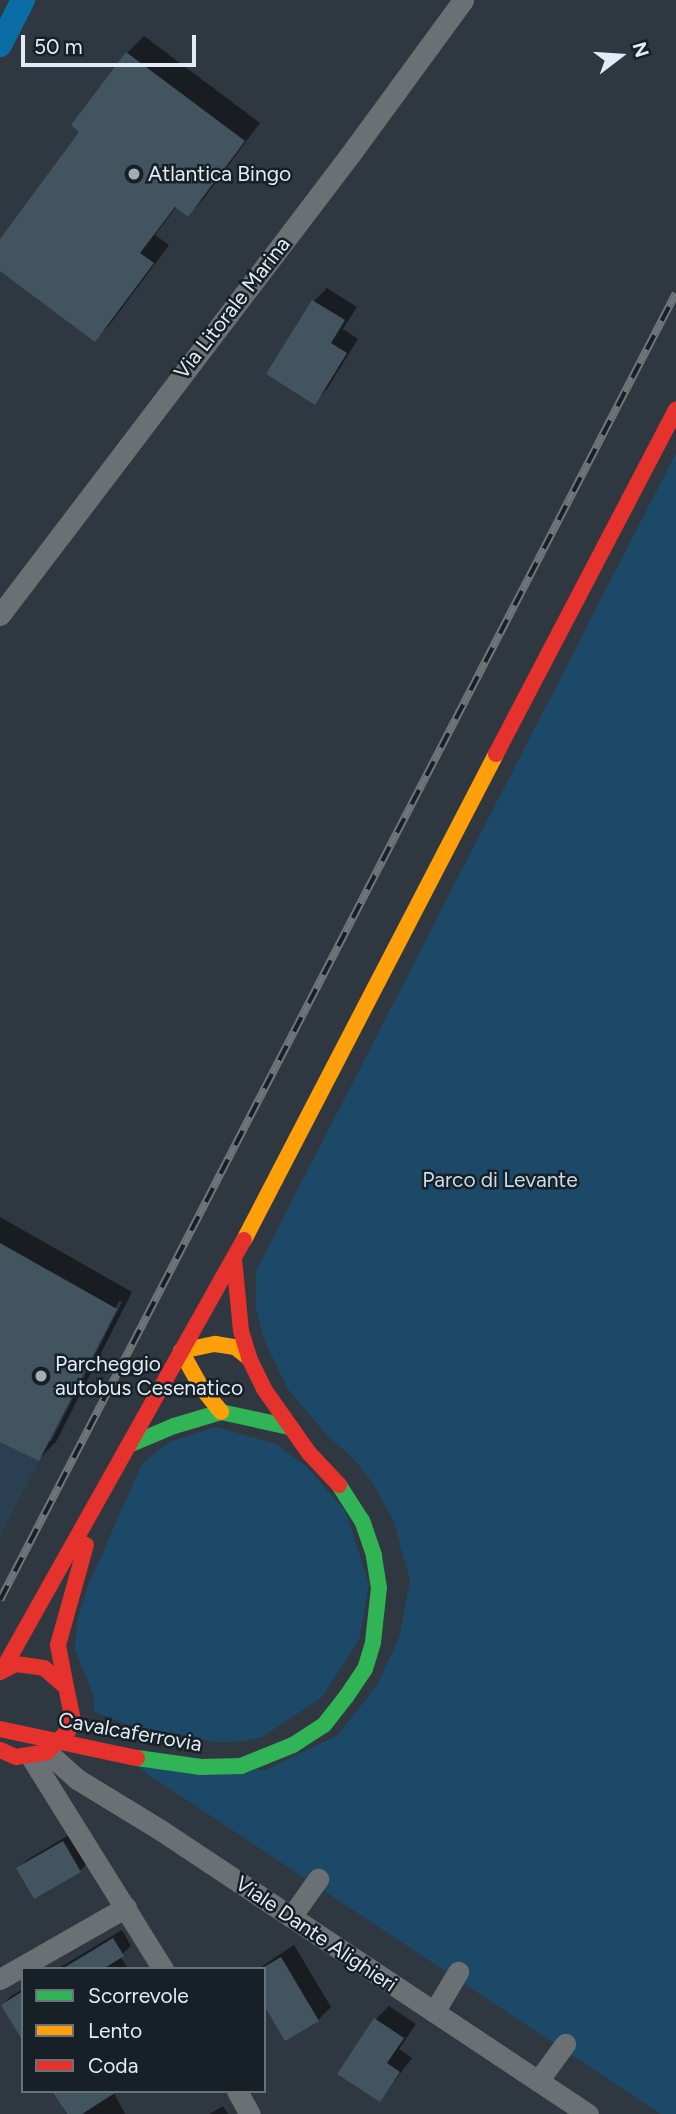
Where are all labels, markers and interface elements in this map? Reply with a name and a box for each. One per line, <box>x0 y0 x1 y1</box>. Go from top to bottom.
scale bar <box>24 21 200 65</box>
north arrow <box>585 21 655 91</box>
text: 50 m <box>34 34 83 59</box>
text: N <box>627 39 654 60</box>
place label: Atlantica Bingo <box>148 161 291 187</box>
marker: Atlantica Bingo <box>126 166 142 182</box>
street label: Via Litorale Marina <box>169 232 295 384</box>
park label: Parco di Levante <box>422 1167 578 1193</box>
place label: Parcheggio autobus Cesenatico <box>55 1351 243 1401</box>
marker: Parcheggio autobus Cesenatico <box>33 1368 49 1384</box>
street label: Cavalcaferrovia <box>56 1707 204 1757</box>
street label: Viale Dante Alighieri <box>231 1871 401 1997</box>
legend <box>21 1967 266 2093</box>
text: Scorrevole <box>88 1983 189 2008</box>
text: Lento <box>88 2018 142 2043</box>
text: Coda <box>88 2053 138 2078</box>

